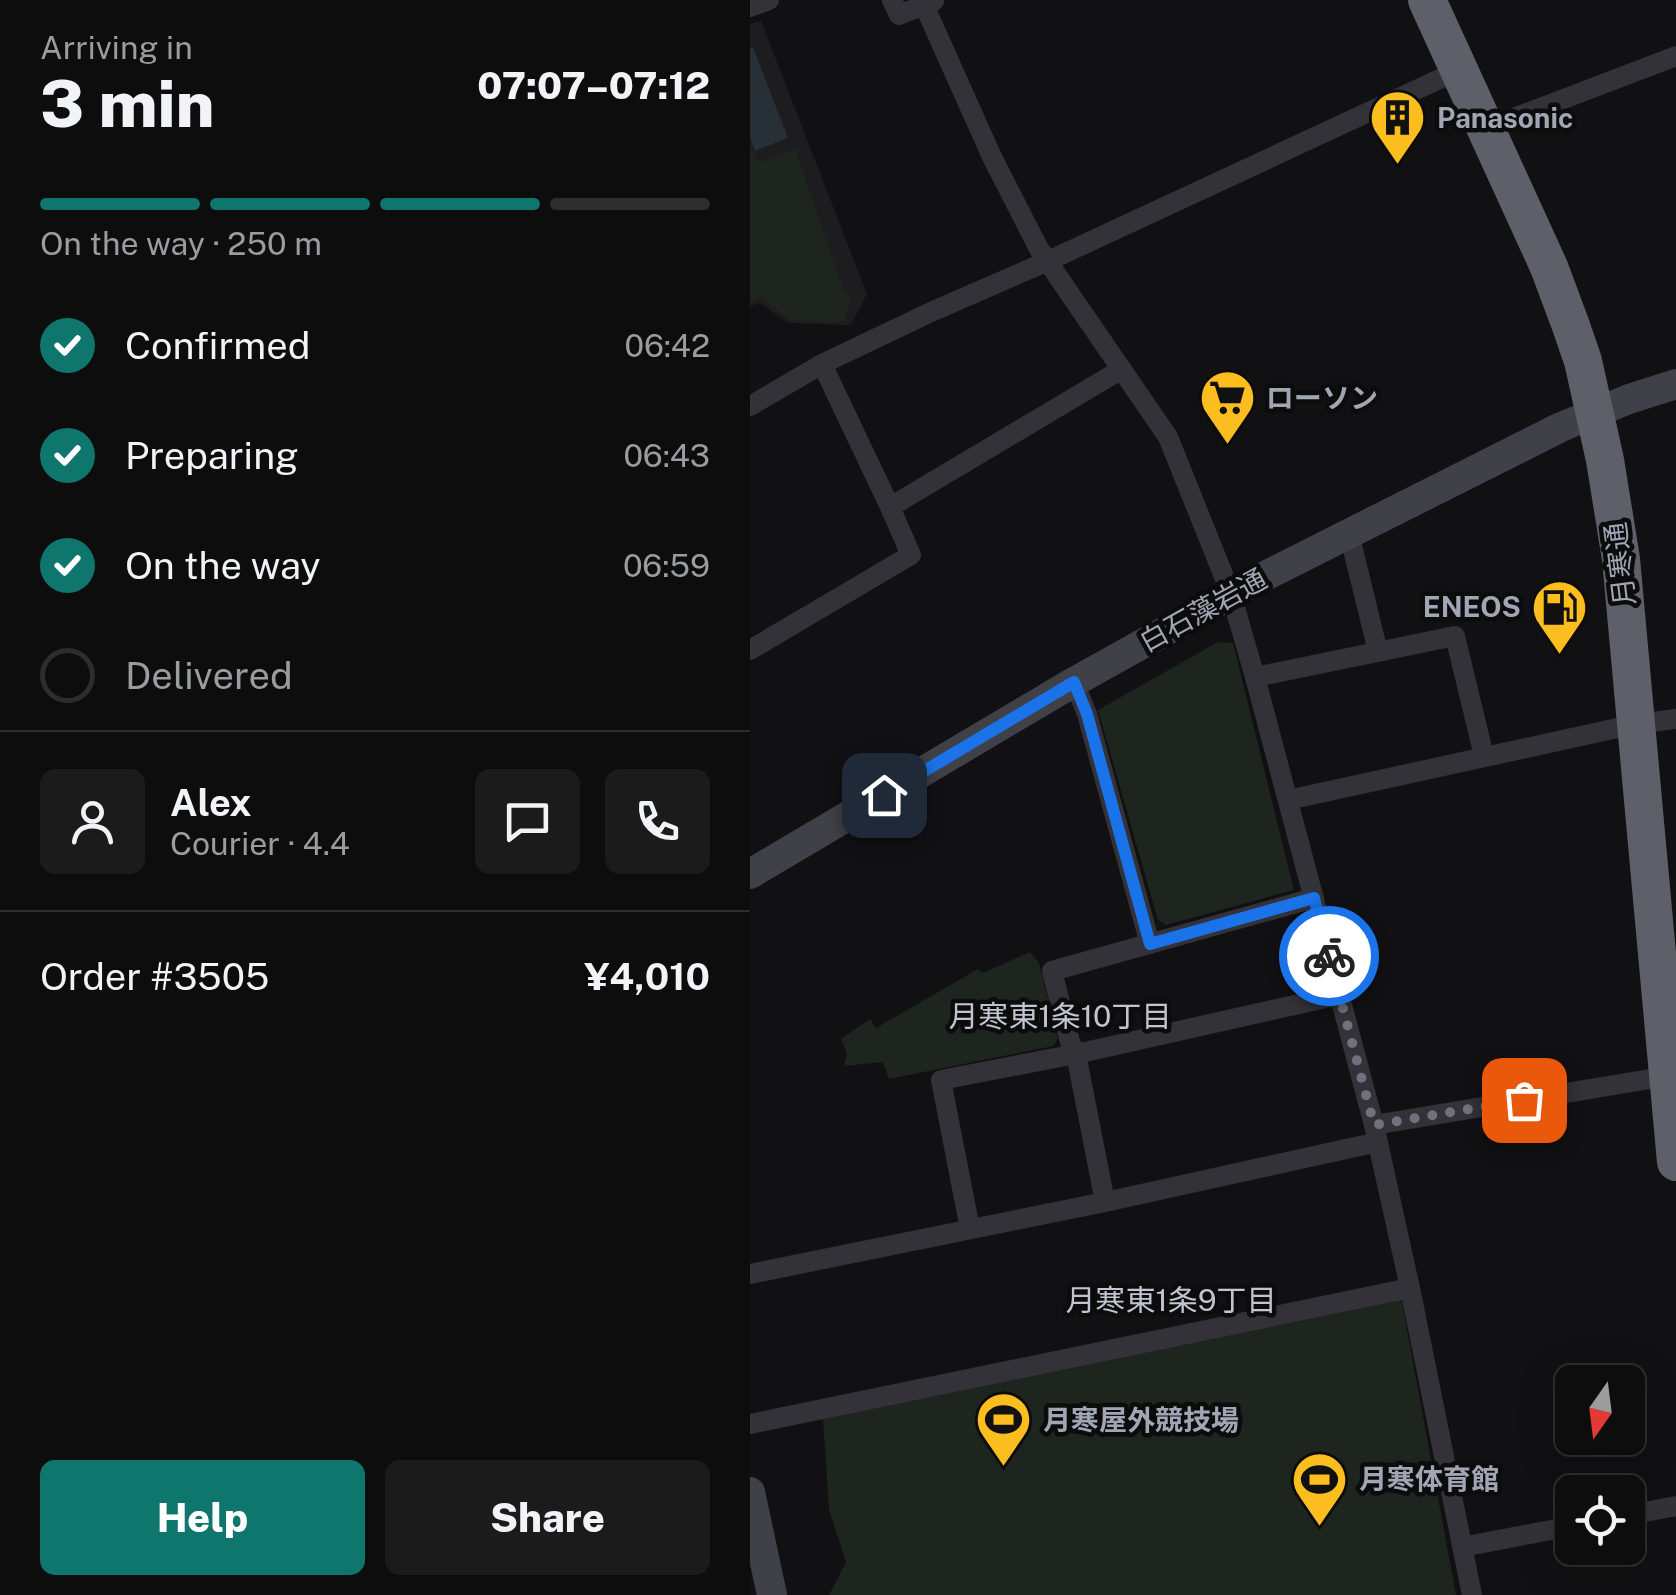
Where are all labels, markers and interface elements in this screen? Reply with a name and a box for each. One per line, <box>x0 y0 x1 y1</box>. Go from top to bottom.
text: Arriving in <box>40 29 193 66</box>
text: 07:07–07:12 <box>477 63 710 108</box>
text: 3 min <box>40 65 215 142</box>
building icon: Panasonic <box>1368 88 1428 167</box>
place label: Panasonic <box>1437 101 1573 134</box>
text: On the way · 250 m <box>40 225 322 262</box>
icon: check <box>40 318 95 373</box>
text: Confirmed <box>125 323 310 368</box>
text: 06:42 <box>625 327 710 364</box>
supermarket icon: ローソン <box>1197 368 1257 447</box>
place label: ローソン <box>1266 381 1378 414</box>
icon: check <box>40 428 95 483</box>
text: Preparing <box>125 433 299 478</box>
text: 06:43 <box>623 437 710 474</box>
street label: 月寒通 <box>1598 520 1641 608</box>
icon: check <box>40 538 95 593</box>
text: On the way <box>125 543 321 588</box>
text: 06:59 <box>623 547 710 584</box>
street label: 白石藻岩通 <box>1134 561 1272 658</box>
fuel station icon: ENEOS <box>1530 577 1590 656</box>
place label: ENEOS <box>1423 590 1521 623</box>
text: Delivered <box>125 653 293 698</box>
pin <box>842 753 927 838</box>
icon: home <box>857 768 912 823</box>
button: person <box>40 769 145 874</box>
button: chat <box>475 769 580 874</box>
button: phone <box>605 769 710 874</box>
text: Alex <box>170 780 252 825</box>
text: Courier · 4.4 <box>170 825 350 862</box>
courier <box>1279 906 1379 1006</box>
icon: bike <box>1302 929 1357 984</box>
text: Order #3505 <box>40 954 269 999</box>
text: ¥4,010 <box>584 954 710 999</box>
district label: 月寒東1条10丁目 <box>949 998 1171 1034</box>
pin <box>1482 1058 1567 1143</box>
icon: bag <box>1497 1073 1552 1128</box>
district label: 月寒東1条9丁目 <box>1066 1282 1276 1318</box>
north arrow <box>1555 1365 1645 1455</box>
map controls <box>1555 1365 1645 1565</box>
sports icon: 月寒屋外競技場 <box>974 1390 1034 1469</box>
place label: 月寒屋外競技場 <box>1043 1403 1239 1436</box>
sports icon: 月寒体育館 <box>1290 1449 1350 1528</box>
button: Help <box>40 1460 365 1575</box>
button: Share <box>385 1460 710 1575</box>
place label: 月寒体育館 <box>1359 1462 1499 1495</box>
button: locate <box>1555 1475 1645 1565</box>

